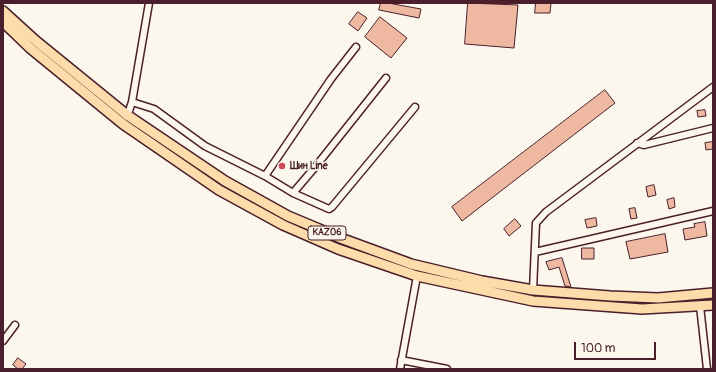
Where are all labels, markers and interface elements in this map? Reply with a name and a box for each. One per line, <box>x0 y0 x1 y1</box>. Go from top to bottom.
place label: Шин Line <box>290 160 328 172</box>
marker: Шин Line <box>277 161 287 171</box>
road number: KАZ06 <box>308 226 346 240</box>
scale bar <box>576 334 658 360</box>
text: 100 m <box>581 341 615 356</box>

